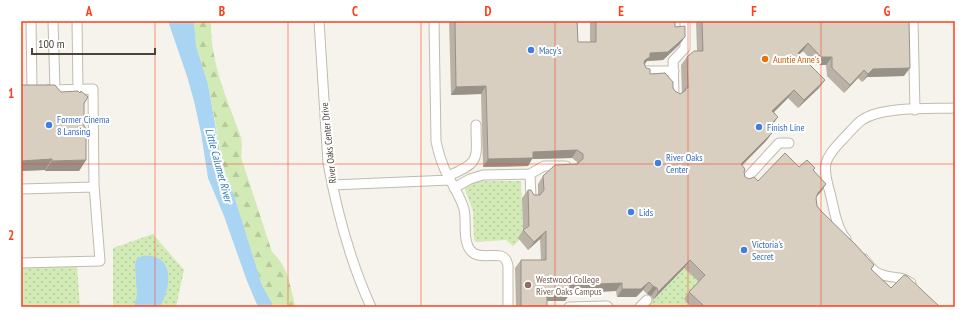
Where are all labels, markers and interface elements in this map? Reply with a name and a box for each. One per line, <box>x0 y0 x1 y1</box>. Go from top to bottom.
text: A <box>85 3 93 20</box>
text: B <box>219 3 225 20</box>
text: C <box>352 3 358 20</box>
text: D <box>485 3 492 20</box>
text: E <box>618 3 624 20</box>
text: F <box>751 3 757 20</box>
text: G <box>884 3 891 20</box>
scale bar <box>32 30 155 56</box>
text: 100 m <box>38 36 65 51</box>
place label: Macy's <box>539 44 562 57</box>
marker: Macy's <box>526 45 536 55</box>
place label: Auntie Anne's <box>773 53 820 66</box>
marker: Auntie Anne's <box>760 54 770 64</box>
text: 1 <box>8 85 14 102</box>
street label: River Oaks Center Drive <box>318 102 339 184</box>
place label: Former Cinema 8 Lansing <box>57 113 109 138</box>
marker: Former Cinema 8 Lansing <box>44 120 54 130</box>
place label: Finish Line <box>767 121 805 134</box>
marker: Finish Line <box>754 122 764 132</box>
water label: Little Calumet River <box>202 127 236 205</box>
place label: River Oaks Center <box>666 151 703 176</box>
marker: River Oaks Center <box>653 158 663 168</box>
place label: Lids <box>639 206 654 219</box>
marker: Lids <box>626 207 636 217</box>
text: 2 <box>8 227 14 244</box>
place label: Victoria's Secret <box>751 238 783 263</box>
marker: Victoria's Secret <box>739 245 749 255</box>
place label: Westwood College River Oaks Campus <box>536 273 602 298</box>
marker: Westwood College River Oaks Campus <box>523 280 533 290</box>

